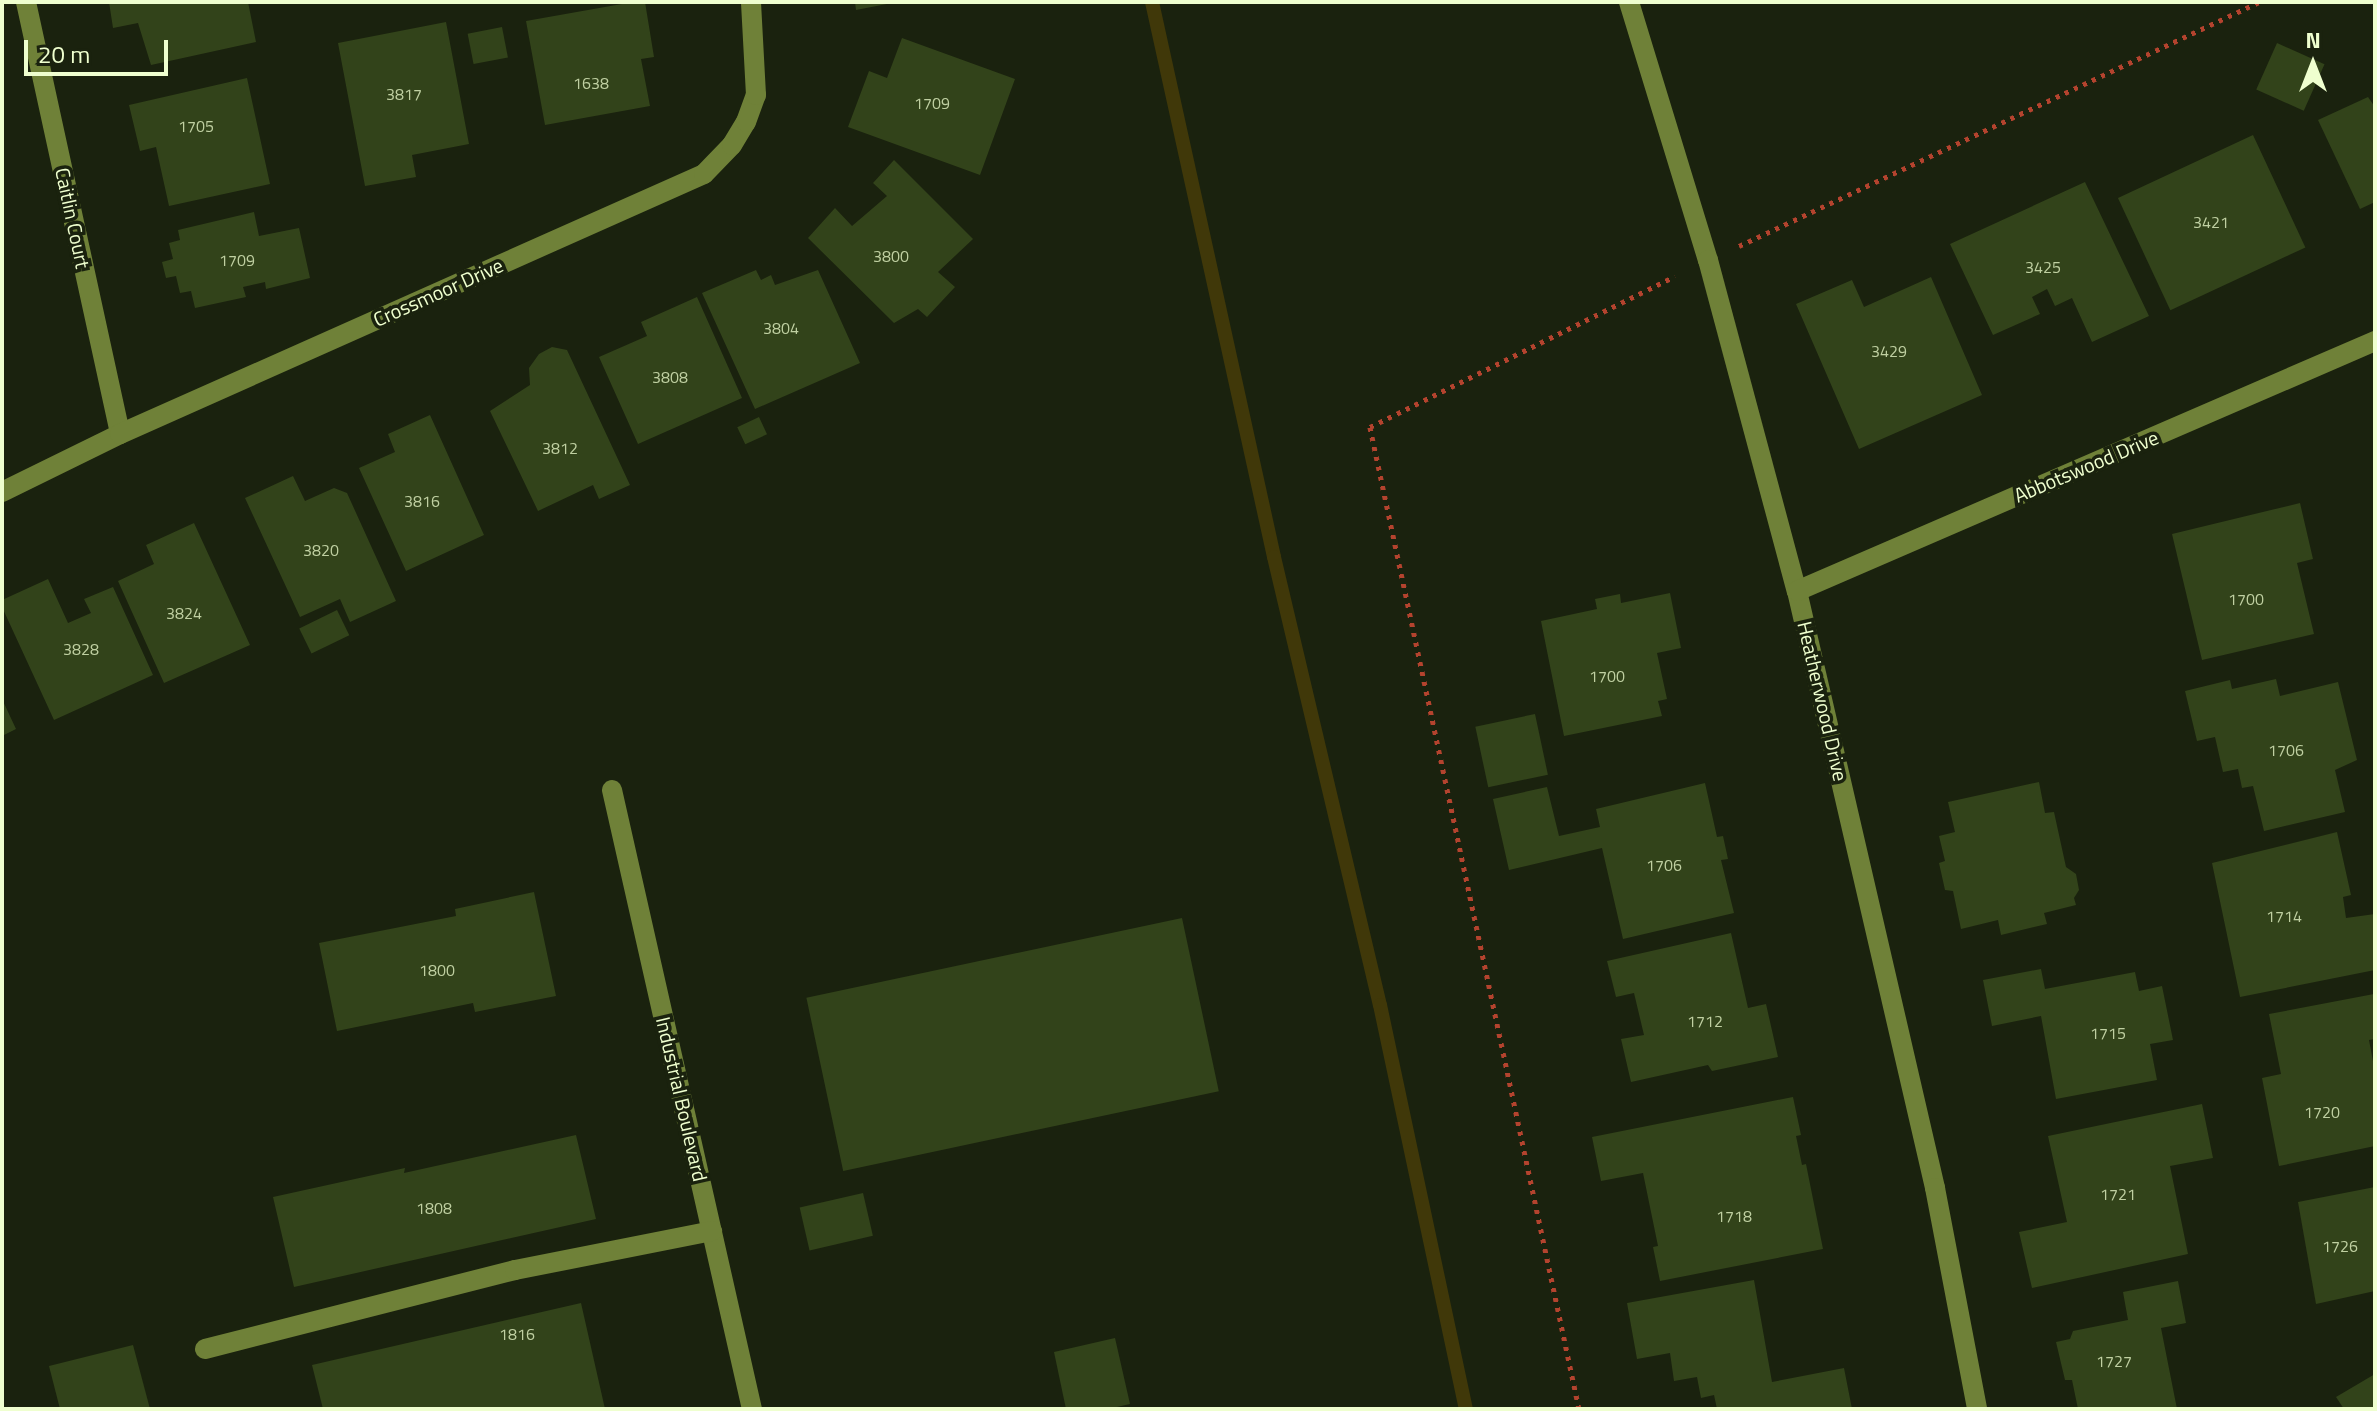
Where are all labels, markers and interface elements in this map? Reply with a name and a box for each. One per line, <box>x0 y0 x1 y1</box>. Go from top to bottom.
text: N <box>2305 23 2321 57</box>
scale bar <box>28 24 172 74</box>
north arrow <box>2273 24 2353 104</box>
text: 20 m <box>38 36 90 72</box>
house number: 1638 <box>573 73 609 93</box>
house number: 3817 <box>386 84 422 104</box>
house number: 1709 <box>914 93 950 113</box>
house number: 1705 <box>178 116 214 136</box>
street label: Caitlin Court <box>51 166 95 270</box>
house number: 3421 <box>2193 212 2229 232</box>
house number: 3800 <box>873 246 909 266</box>
house number: 1709 <box>219 250 255 270</box>
street label: Crossmoor Drive <box>369 253 507 331</box>
house number: 3425 <box>2025 257 2061 277</box>
house number: 3804 <box>763 318 799 338</box>
house number: 3429 <box>1871 341 1907 361</box>
house number: 3808 <box>652 367 688 387</box>
street label: Abbotswood Drive <box>2010 425 2162 507</box>
house number: 3812 <box>542 438 578 458</box>
house number: 3816 <box>404 491 440 511</box>
house number: 3820 <box>303 540 339 560</box>
house number: 1700 <box>2228 589 2264 609</box>
house number: 3824 <box>166 603 202 623</box>
street label: Heatherwood Drive <box>1793 619 1853 783</box>
house number: 3828 <box>63 639 99 659</box>
house number: 1700 <box>1589 666 1625 686</box>
house number: 1706 <box>2268 740 2304 760</box>
house number: 1706 <box>1646 855 1682 875</box>
house number: 1714 <box>2266 906 2302 926</box>
house number: 1800 <box>419 960 455 980</box>
house number: 1712 <box>1687 1011 1723 1031</box>
street label: Industrial Boulevard <box>651 1014 713 1184</box>
house number: 1715 <box>2090 1023 2126 1043</box>
house number: 1720 <box>2304 1102 2340 1122</box>
house number: 1721 <box>2100 1184 2136 1204</box>
house number: 1808 <box>416 1198 452 1218</box>
house number: 1718 <box>1716 1206 1752 1226</box>
house number: 1726 <box>2322 1236 2358 1256</box>
house number: 1816 <box>499 1324 535 1344</box>
house number: 1727 <box>2096 1351 2132 1371</box>

